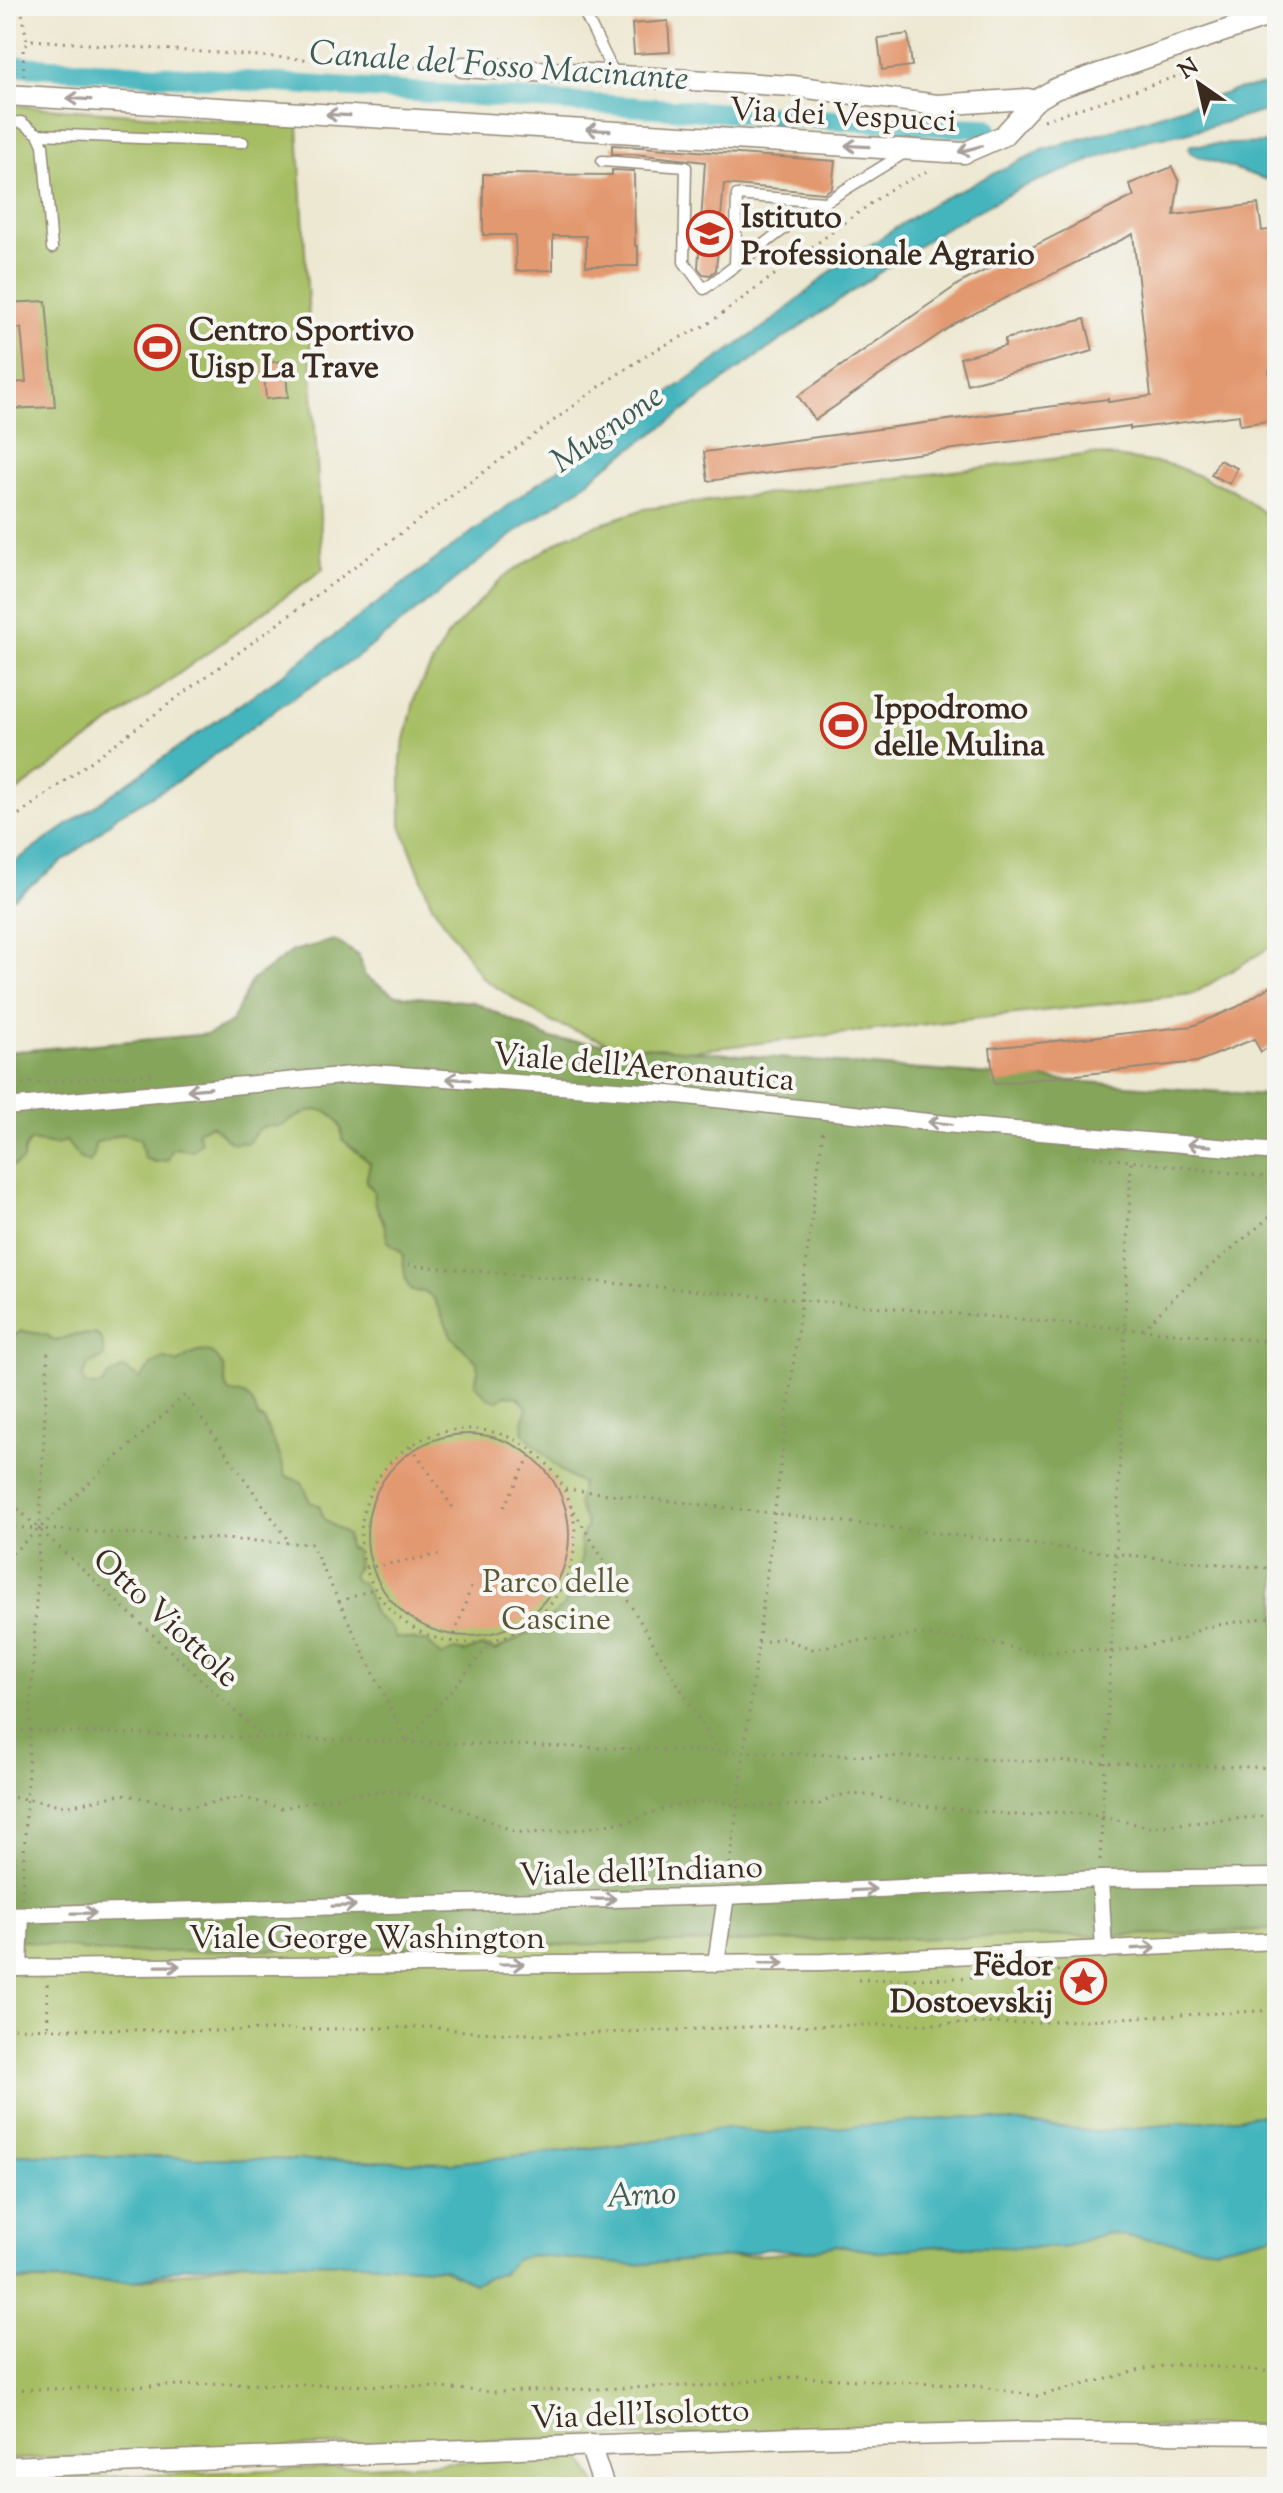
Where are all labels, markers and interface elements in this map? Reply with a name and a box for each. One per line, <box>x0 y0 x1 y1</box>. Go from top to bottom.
water label: Canale del Fosso Macinante <box>308 30 690 105</box>
north arrow <box>1159 44 1239 124</box>
text: N <box>1173 51 1206 88</box>
street label: Via dei Vespucci <box>728 88 958 146</box>
one-way arrow <box>66 91 93 106</box>
one-way arrow <box>325 107 352 122</box>
one-way arrow <box>585 122 612 137</box>
one-way arrow <box>844 138 871 153</box>
one-way arrow <box>958 143 984 158</box>
place label: Istituto Professionale Agrario <box>741 196 1035 279</box>
school or university icon: Istituto Professionale Agrario <box>686 210 734 258</box>
place label: Centro Sportivo Uisp La Trave <box>189 309 414 392</box>
sports icon: Centro Sportivo Uisp La Trave <box>134 323 182 371</box>
water label: Mugnone <box>542 373 674 487</box>
place label: Ippodromo delle Mulina <box>874 687 1045 770</box>
sports icon: Ippodromo delle Mulina <box>819 701 867 749</box>
street label: Viale dell'Aeronautica <box>491 1033 797 1105</box>
one-way arrow <box>445 1071 472 1086</box>
one-way arrow <box>186 1082 213 1097</box>
one-way arrow <box>927 1115 954 1130</box>
one-way arrow <box>1186 1138 1213 1153</box>
street label: Otto Viottole <box>81 1539 249 1700</box>
park label: Parco delle Cascine <box>482 1561 630 1644</box>
street label: Viale dell'Indiano <box>519 1846 764 1900</box>
one-way arrow <box>850 1882 877 1897</box>
one-way arrow <box>590 1892 617 1907</box>
one-way arrow <box>330 1898 357 1914</box>
one-way arrow <box>70 1905 97 1920</box>
street label: Viale George Washington <box>189 1917 545 1963</box>
one-way arrow <box>1130 1940 1157 1955</box>
place label: Fëdor Dostoevskij <box>890 1944 1054 2027</box>
one-way arrow <box>758 1955 785 1970</box>
one-way arrow <box>498 1956 525 1972</box>
one-way arrow <box>154 1958 181 1974</box>
place icon: Fëdor Dostoevskij <box>1060 1958 1108 2006</box>
water label: Arno <box>605 2170 678 2223</box>
street label: Via dell'Isolotto <box>530 2389 750 2443</box>

